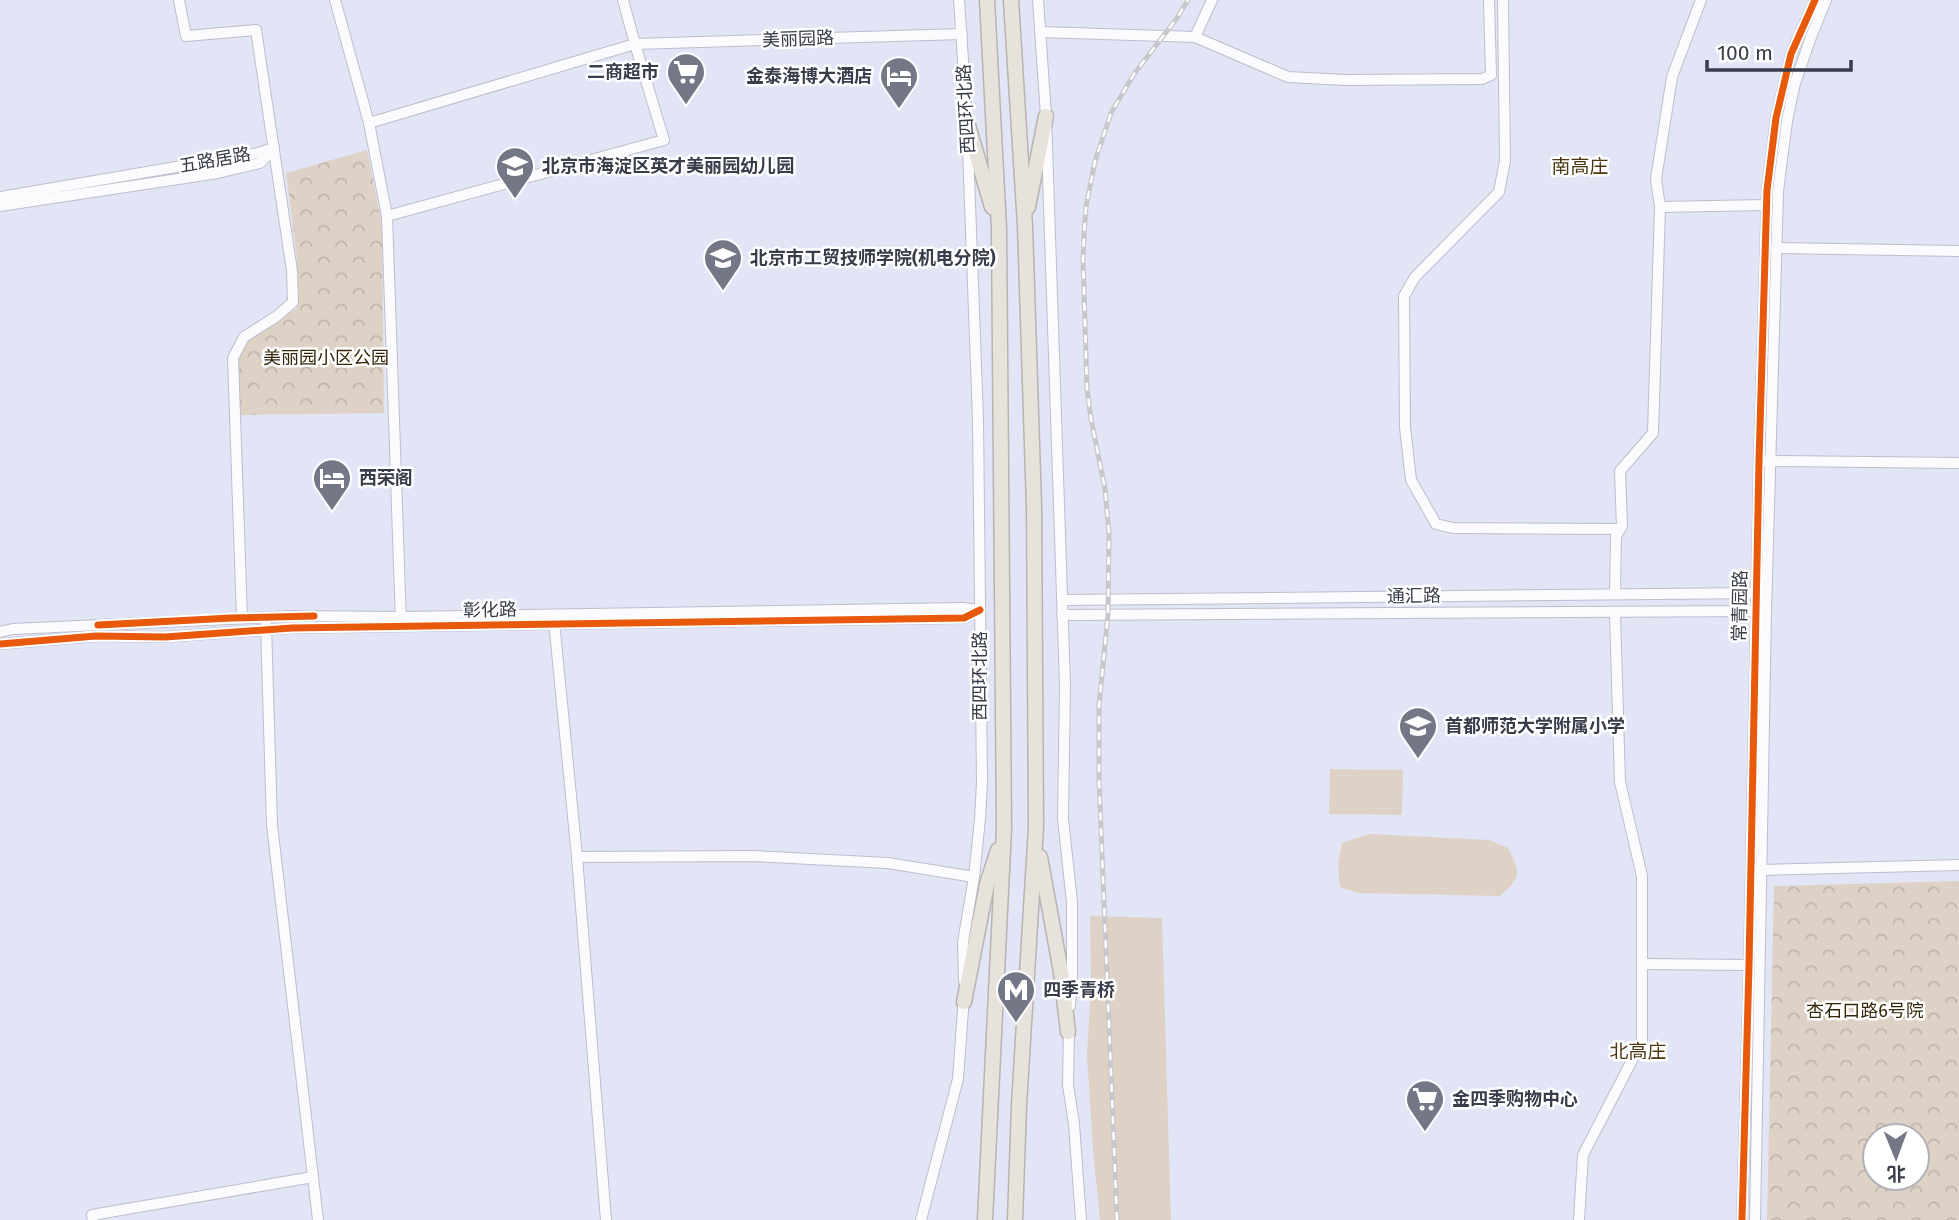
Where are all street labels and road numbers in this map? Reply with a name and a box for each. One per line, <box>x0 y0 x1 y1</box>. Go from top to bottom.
street label: 美丽园路 <box>762 27 834 51</box>
street label: 西四环北路 <box>953 63 979 155</box>
street label: 五路居路 <box>178 143 252 177</box>
street label: 常青园路 <box>1728 570 1752 642</box>
street label: 通汇路 <box>1387 585 1441 607</box>
street label: 彰化路 <box>463 599 517 621</box>
street label: 西四环北路 <box>969 631 991 721</box>

